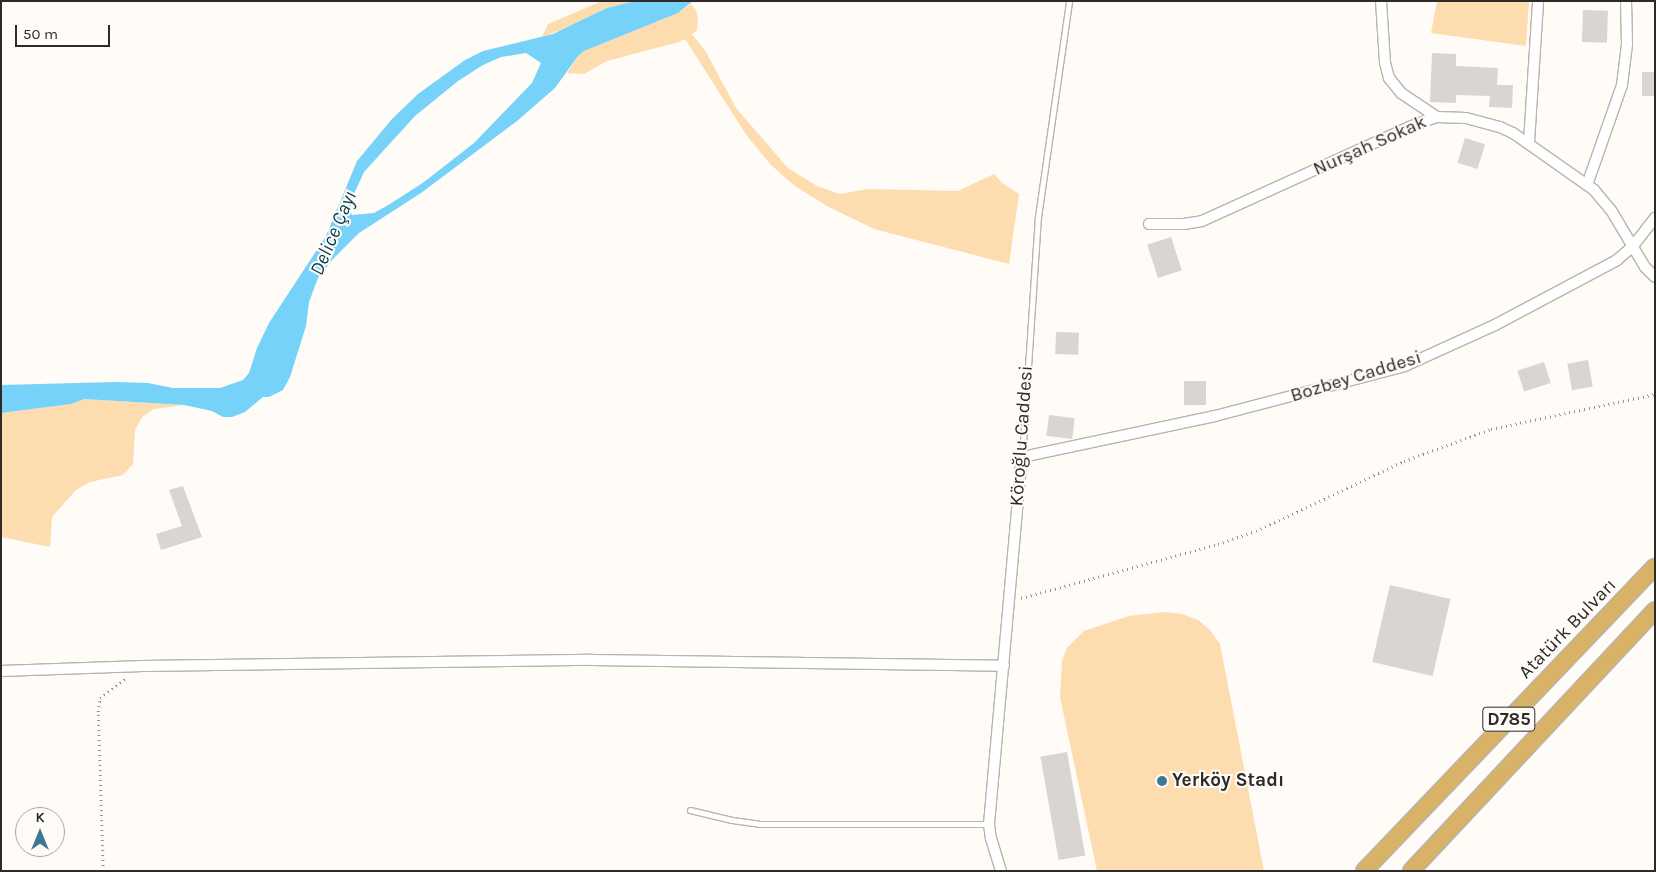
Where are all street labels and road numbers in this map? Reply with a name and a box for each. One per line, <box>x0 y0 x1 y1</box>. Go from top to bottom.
street label: Nurşah Sokak <box>1310 111 1430 181</box>
street label: Bozbey Caddesi <box>1288 346 1424 408</box>
street label: Köroğlu Caddesi <box>1006 365 1038 507</box>
street label: Atatürk Bulvarı <box>1514 574 1622 684</box>
road number: D785 <box>1482 704 1536 734</box>

